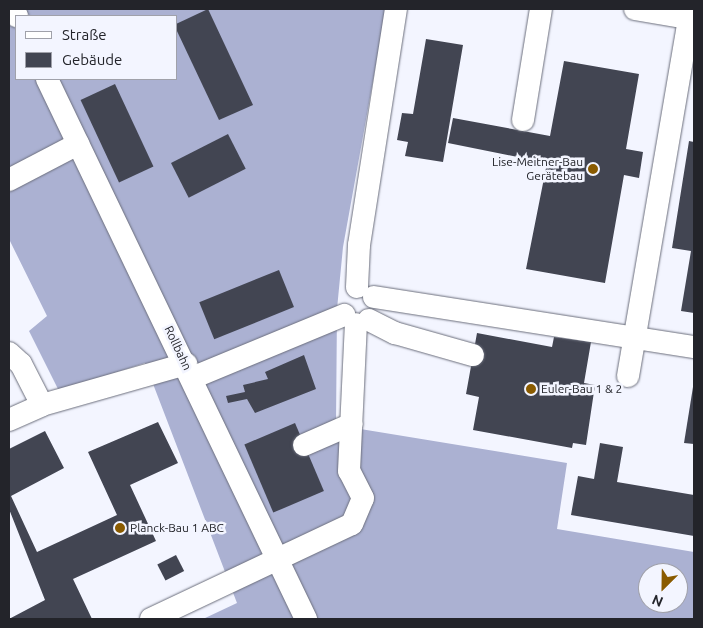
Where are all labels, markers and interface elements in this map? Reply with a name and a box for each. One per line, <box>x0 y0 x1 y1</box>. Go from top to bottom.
legend <box>15 15 178 80</box>
text: Straße <box>62 26 106 43</box>
text: Gebäude <box>62 51 122 68</box>
place label: Lise-Meitner-Bau Gerätebau <box>492 155 583 183</box>
marker: Lise-Meitner-Bau Gerätebau <box>587 163 599 175</box>
street label: Rollbahn <box>161 323 195 373</box>
place label: Euler-Bau 1 & 2 <box>541 382 622 396</box>
marker: Euler-Bau 1 & 2 <box>525 383 537 395</box>
place label: Planck-Bau 1 ABC <box>130 521 224 535</box>
marker: Planck-Bau 1 ABC <box>114 522 126 534</box>
north arrow <box>638 563 688 613</box>
text: N <box>650 591 665 610</box>

